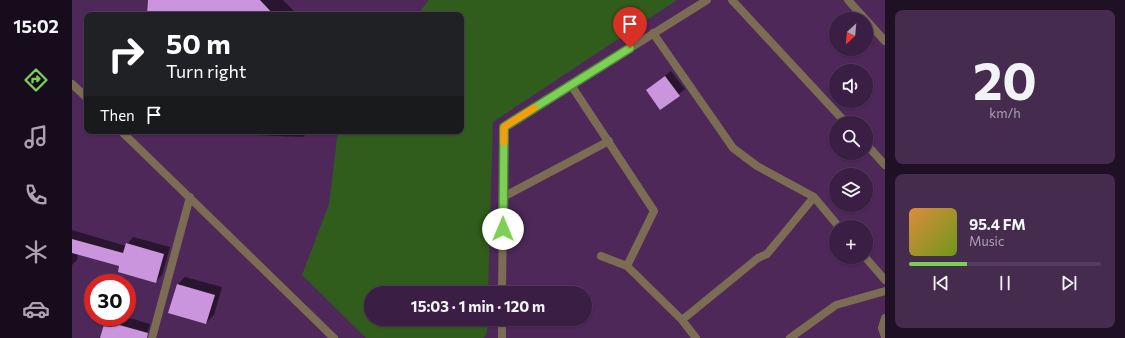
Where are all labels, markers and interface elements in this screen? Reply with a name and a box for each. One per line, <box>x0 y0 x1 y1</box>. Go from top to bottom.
pin <box>613 7.0 647 48</box>
north arrow <box>829 12 873 56</box>
map controls <box>829 12 873 264</box>
icon: arrive <box>619 13 641 35</box>
text: 15:02 <box>13 15 59 37</box>
text: 50 m <box>166 26 231 60</box>
icon: right <box>100 28 152 80</box>
text: 20 <box>973 47 1037 111</box>
text: Turn right <box>166 60 246 82</box>
button: sound <box>829 64 873 108</box>
icon: directions <box>22 66 50 94</box>
icon: arrive <box>143 104 165 126</box>
text: km/h <box>989 105 1021 121</box>
text: Then <box>100 106 135 124</box>
button: search <box>829 116 873 160</box>
icon: music <box>22 123 50 151</box>
button: layers <box>829 168 873 212</box>
icon: phone <box>22 181 50 209</box>
position arrow <box>482 208 524 250</box>
text: 95.4 FM <box>969 215 1026 233</box>
button: + <box>829 220 873 264</box>
text: Music <box>969 233 1004 249</box>
icon: climate <box>22 238 50 266</box>
icon: previous <box>930 272 952 294</box>
icon: pause <box>994 272 1016 294</box>
icon: next <box>1058 272 1080 294</box>
speed limit sign: 30 <box>84 274 136 326</box>
icon: car <box>22 295 50 323</box>
text: 15:03 · 1 min · 120 m <box>411 297 545 315</box>

